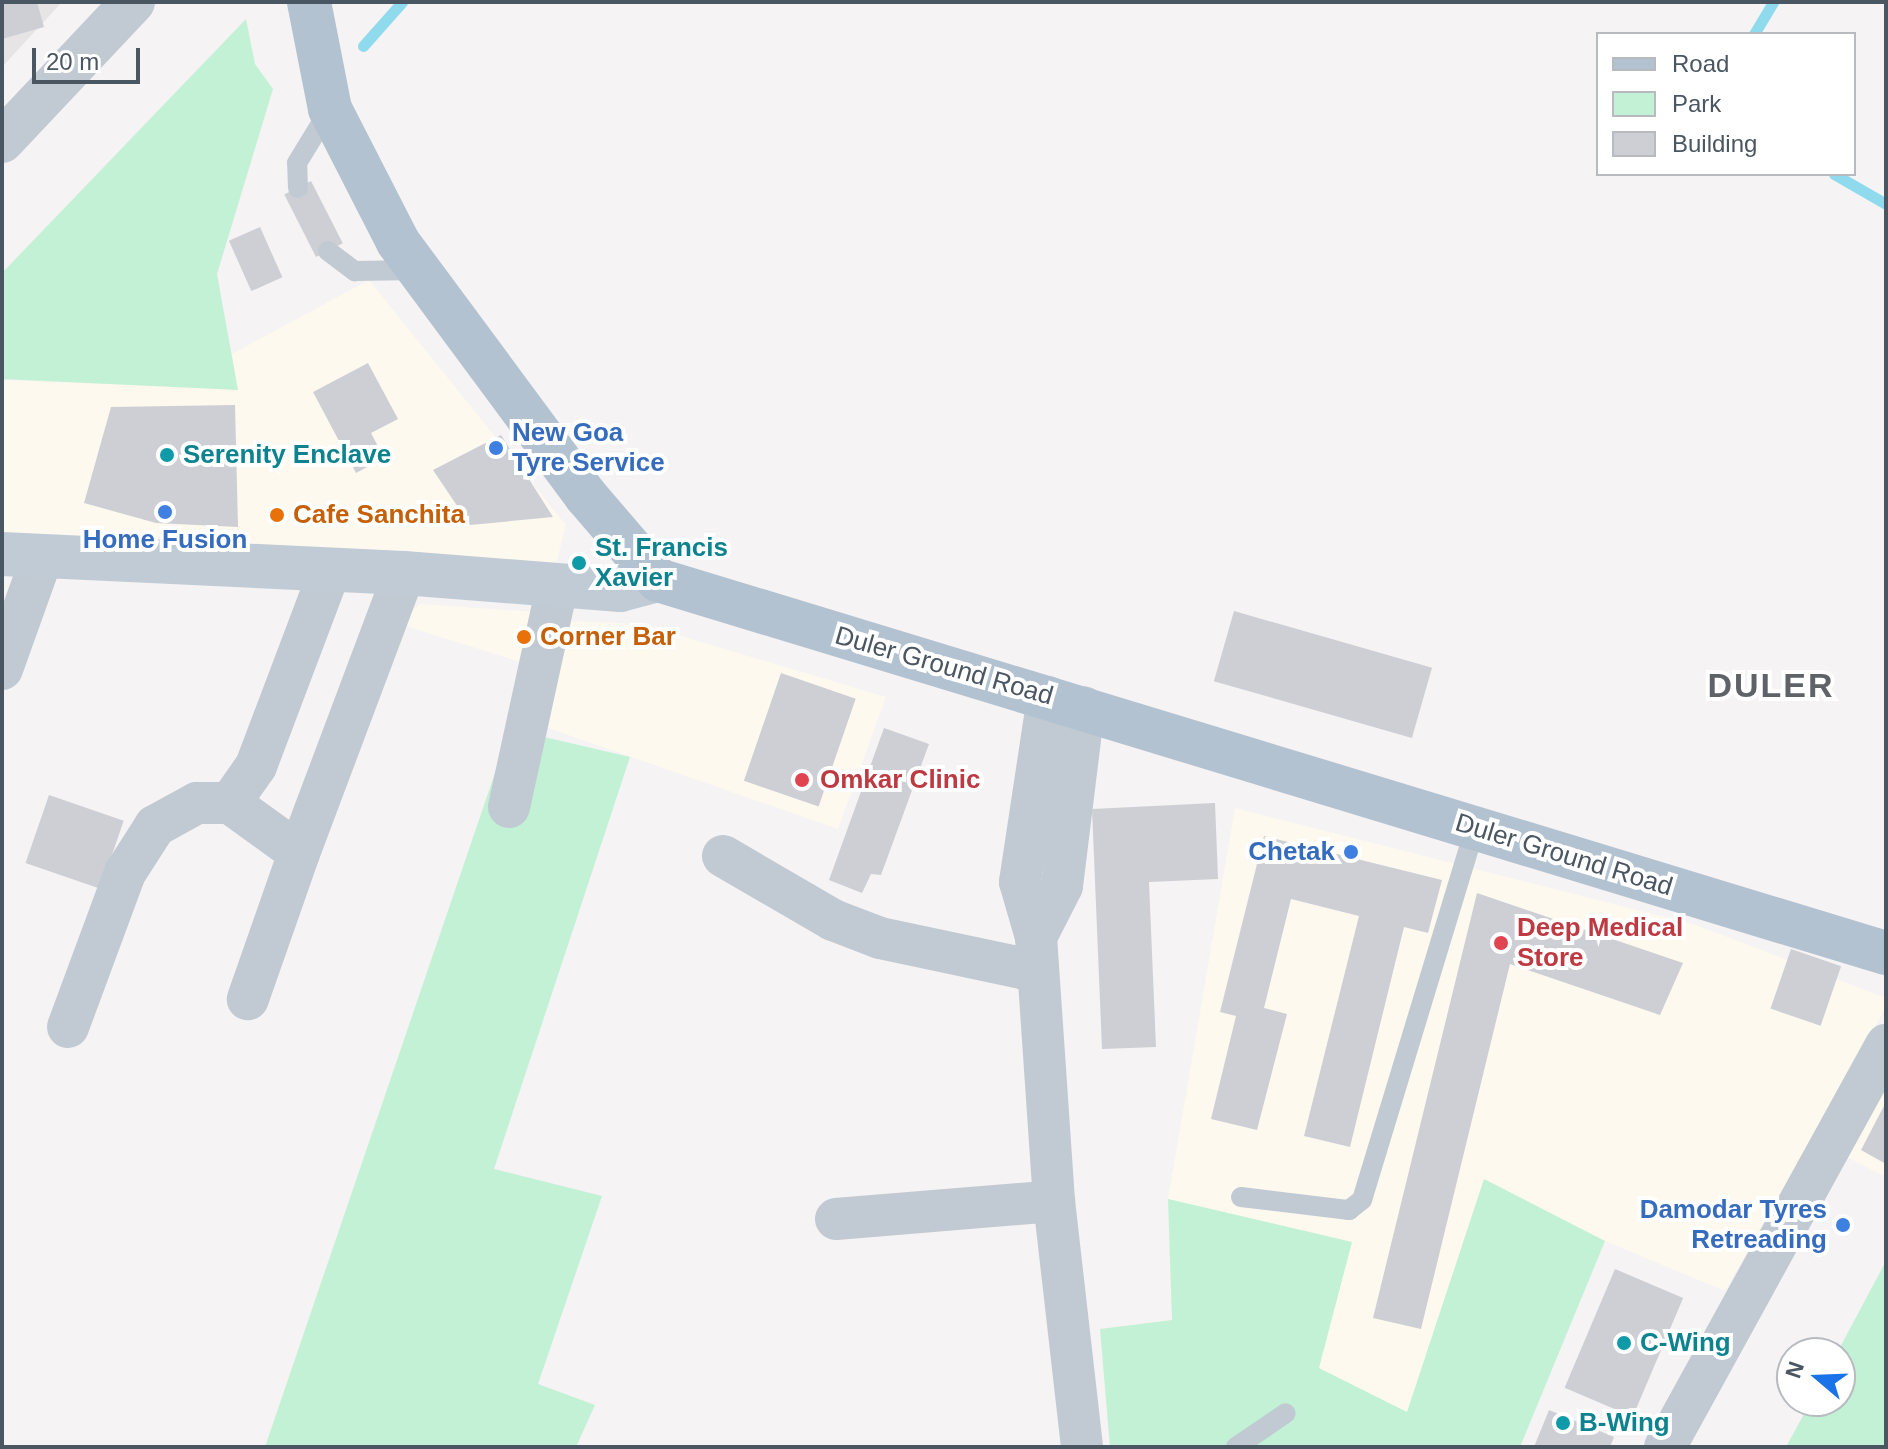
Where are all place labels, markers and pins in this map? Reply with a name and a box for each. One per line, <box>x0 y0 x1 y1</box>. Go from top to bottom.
place label: New Goa Tyre Service <box>512 417 665 478</box>
place label: Serenity Enclave <box>183 439 391 471</box>
marker: New Goa Tyre Service <box>487 439 505 457</box>
marker: Serenity Enclave <box>158 446 176 464</box>
place label: Cafe Sanchita <box>293 499 465 531</box>
marker: Home Fusion <box>156 503 174 521</box>
marker: Cafe Sanchita <box>268 506 286 524</box>
place label: Home Fusion <box>83 524 247 556</box>
place label: St. Francis Xavier <box>595 532 728 594</box>
marker: St. Francis Xavier <box>570 554 588 572</box>
place label: Corner Bar <box>540 621 676 653</box>
marker: Corner Bar <box>515 628 533 646</box>
place label: Omkar Clinic <box>820 764 980 796</box>
marker: Omkar Clinic <box>791 769 813 791</box>
place label: Chetak <box>1248 836 1335 868</box>
marker: Chetak <box>1342 843 1360 861</box>
place label: Deep Medical Store <box>1517 912 1683 974</box>
marker: Deep Medical Store <box>1492 934 1510 952</box>
place label: Damodar Tyres Retreading <box>1640 1194 1827 1256</box>
marker: Damodar Tyres Retreading <box>1834 1216 1852 1234</box>
place label: C-Wing <box>1640 1327 1731 1359</box>
marker: C-Wing <box>1615 1334 1633 1352</box>
place label: B-Wing <box>1579 1407 1670 1439</box>
marker: B-Wing <box>1554 1414 1572 1432</box>

